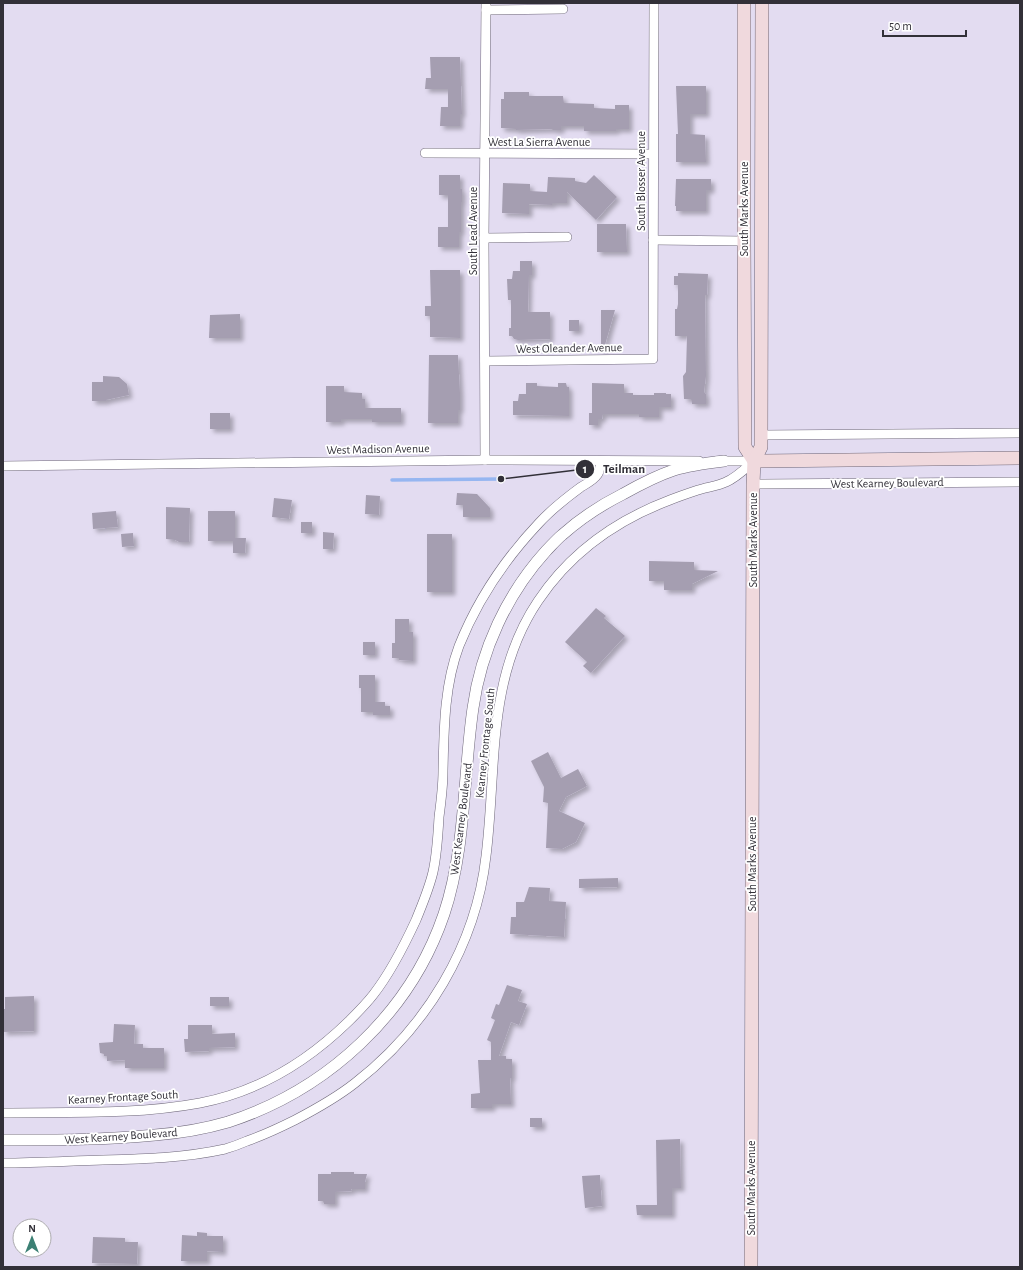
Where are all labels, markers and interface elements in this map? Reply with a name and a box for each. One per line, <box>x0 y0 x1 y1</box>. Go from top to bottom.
scale bar <box>883 12 966 38</box>
text: 50 m <box>889 20 912 32</box>
street label: South Blosser Avenue <box>635 131 647 231</box>
street label: West La Sierra Avenue <box>488 136 590 148</box>
street label: South Marks Avenue <box>738 161 750 257</box>
street label: South Lead Avenue <box>467 187 479 275</box>
street label: West Oleander Avenue <box>516 341 622 355</box>
street label: West Madison Avenue <box>326 442 430 456</box>
callout: Teilman <box>575 456 653 481</box>
text: 1 <box>583 463 587 475</box>
text: Teilman <box>603 463 645 476</box>
street label: West Kearney Boulevard <box>830 476 944 491</box>
street label: South Marks Avenue <box>747 492 759 588</box>
street label: Kearney Frontage South <box>473 687 498 799</box>
street label: West Kearney Boulevard <box>448 762 475 876</box>
street label: South Marks Avenue <box>746 816 758 912</box>
street label: Kearney Frontage South <box>67 1088 179 1107</box>
street label: West Kearney Boulevard <box>64 1126 178 1147</box>
street label: South Marks Avenue <box>745 1140 757 1236</box>
north arrow <box>12 1218 52 1258</box>
text: N <box>28 1223 36 1234</box>

